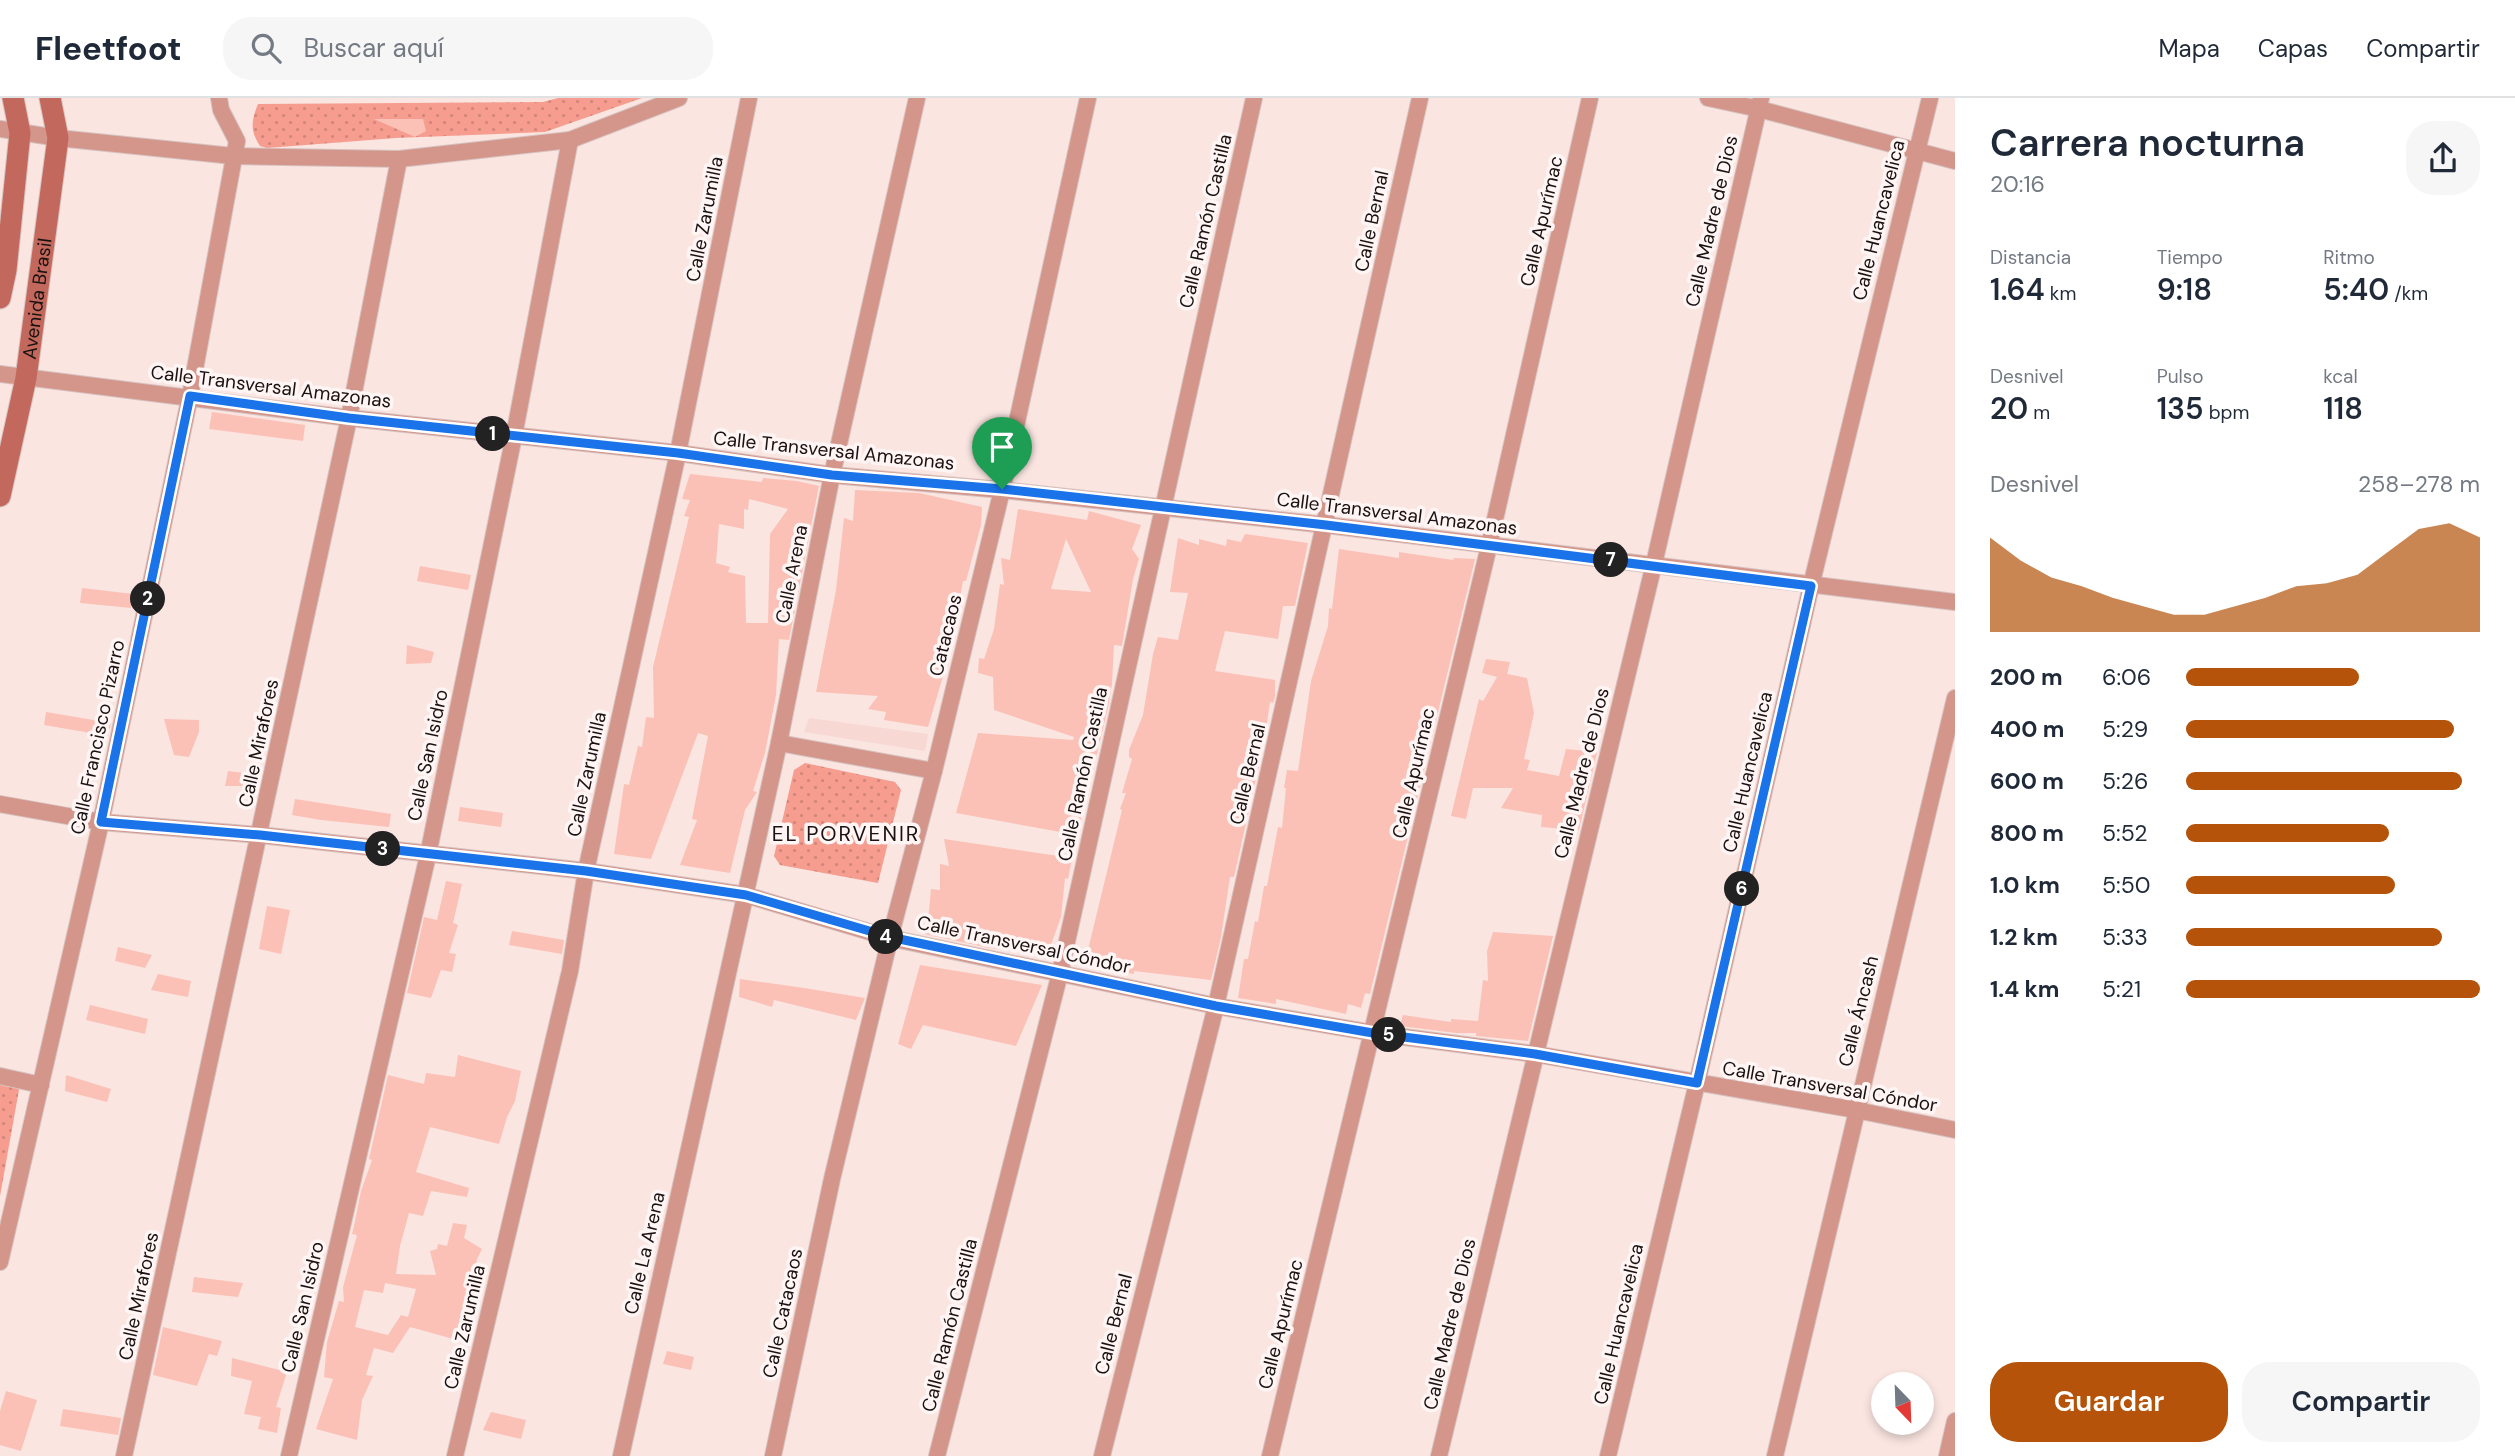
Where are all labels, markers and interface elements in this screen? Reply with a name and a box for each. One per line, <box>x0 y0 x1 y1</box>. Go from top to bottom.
search box <box>223 17 713 80</box>
text: Fleetfoot <box>35 27 181 70</box>
icon: search <box>247 29 285 67</box>
text: Buscar aquí <box>303 31 444 65</box>
text: Mapa <box>2158 33 2220 64</box>
text: Capas <box>2258 33 2328 64</box>
text: Compartir <box>2366 33 2480 64</box>
text: Carrera nocturna <box>1990 118 2305 168</box>
button: share <box>2406 121 2480 195</box>
street label: Calle Ramón Castilla <box>1173 132 1238 310</box>
street label: Calle Madre de Dios <box>1680 133 1743 309</box>
street label: Calle Huancavelica <box>1846 137 1911 303</box>
street label: Calle Apurímac <box>1514 153 1569 289</box>
street label: Calle Zarumilla <box>680 154 729 284</box>
street label: Calle Bernal <box>1349 168 1394 274</box>
text: 20:16 <box>1990 169 2045 199</box>
street label: Avenida Brasil <box>17 236 58 361</box>
text: Distancia <box>1990 245 2071 270</box>
text: Tiempo <box>2157 245 2223 270</box>
text: Ritmo <box>2323 245 2375 270</box>
text: 1.64 <box>1990 270 2045 309</box>
text: 9:18 <box>2157 270 2212 309</box>
text: 5:40 <box>2323 270 2389 309</box>
text: km <box>2045 281 2076 306</box>
text: /km <box>2389 281 2428 306</box>
street label: Calle Transversal Amazonas <box>149 359 393 414</box>
text: Desnivel <box>1990 364 2063 389</box>
text: Pulso <box>2157 364 2204 389</box>
text: kcal <box>2323 364 2358 389</box>
text: 20 <box>1990 389 2028 428</box>
text: 135 <box>2157 389 2204 428</box>
text: 118 <box>2323 389 2363 428</box>
text: m <box>2028 400 2050 425</box>
text: bpm <box>2204 400 2249 425</box>
pin: 1 <box>476 416 510 452</box>
pin <box>972 417 1032 489</box>
text: 1 <box>489 421 496 446</box>
street label: Calle Transversal Amazonas <box>712 425 956 476</box>
icon: arrive <box>983 428 1021 466</box>
text: Desnivel <box>1990 469 2079 499</box>
text: 258–278 m <box>2358 469 2480 499</box>
street label: Calle Transversal Amazonas <box>1275 486 1519 541</box>
street label: Calle Arena <box>770 523 813 625</box>
pin: 7 <box>1594 542 1628 578</box>
text: 7 <box>1605 547 1616 572</box>
pin: 2 <box>130 582 166 616</box>
text: 2 <box>142 586 153 611</box>
street label: Catacaos <box>923 592 968 679</box>
street label: Calle Francisco Pizarro <box>65 637 130 837</box>
text: 200 m <box>1990 662 2063 692</box>
text: 6:06 <box>2102 662 2151 692</box>
street label: Calle Mirafores <box>233 677 284 810</box>
street label: Calle Ramón Castilla <box>1052 685 1113 864</box>
street label: Calle Madre de Dios <box>1548 685 1615 861</box>
street label: Calle San Isidro <box>401 687 454 823</box>
street label: Calle Huancavelica <box>1717 689 1778 855</box>
street label: Calle Apurímac <box>1386 705 1441 841</box>
street label: Calle Zarumilla <box>561 709 612 839</box>
text: 400 m <box>1990 714 2064 744</box>
text: 5:29 <box>2102 714 2148 744</box>
street label: Calle Bernal <box>1224 721 1271 827</box>
text: 600 m <box>1990 766 2064 796</box>
text: 5:26 <box>2102 766 2148 796</box>
text: 800 m <box>1990 818 2064 848</box>
text: 5:52 <box>2102 818 2148 848</box>
district label: EL PORVENIR <box>772 820 920 848</box>
pin: 3 <box>366 832 400 866</box>
text: 3 <box>377 836 388 861</box>
text: 1.0 km <box>1990 870 2060 900</box>
text: 5:50 <box>2102 870 2150 900</box>
pin: 6 <box>1724 872 1760 906</box>
text: 6 <box>1735 876 1748 901</box>
street label: Calle Transversal Cóndor <box>915 910 1133 979</box>
pin: 4 <box>868 920 903 954</box>
text: 1.2 km <box>1990 922 2058 952</box>
text: 5:33 <box>2102 922 2148 952</box>
text: 4 <box>879 924 892 949</box>
street label: Calle Áncash <box>1833 953 1884 1069</box>
text: 1.4 km <box>1990 974 2059 1004</box>
text: 5:21 <box>2102 974 2141 1004</box>
pin: 5 <box>1372 1018 1406 1052</box>
text: 5 <box>1383 1022 1394 1047</box>
street label: Calle Transversal Cóndor <box>1721 1055 1939 1118</box>
street label: Calle La Arena <box>618 1189 671 1317</box>
street label: Calle Mirafores <box>113 1230 164 1363</box>
street label: Calle Ramón Castilla <box>916 1236 983 1414</box>
street label: Calle Madre de Dios <box>1418 1236 1481 1412</box>
street label: Calle San Isidro <box>275 1239 330 1375</box>
street label: Calle Huancavelica <box>1588 1241 1649 1407</box>
street label: Calle Catacaos <box>757 1246 808 1380</box>
street label: Calle Apurímac <box>1252 1257 1309 1392</box>
street label: Calle Zarumilla <box>438 1262 491 1392</box>
street label: Calle Bernal <box>1089 1271 1138 1377</box>
button: Guardar <box>1990 1362 2228 1442</box>
button: Compartir <box>2242 1362 2480 1442</box>
north arrow <box>1871 1372 1934 1435</box>
map controls <box>1871 1372 1934 1435</box>

